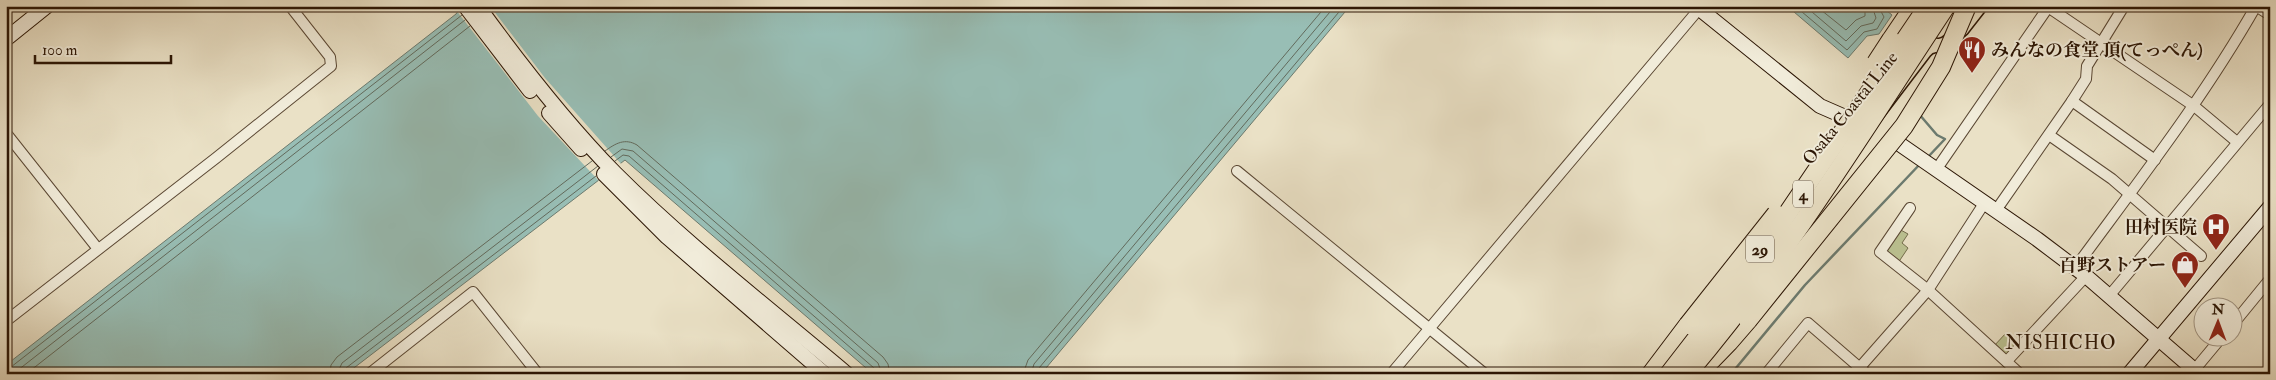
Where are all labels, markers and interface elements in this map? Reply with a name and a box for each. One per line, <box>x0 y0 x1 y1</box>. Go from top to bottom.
scale bar <box>35 32 171 64</box>
restaurant icon: みんなの食堂 頂(てっぺん) <box>1957 35 1987 74</box>
place label: みんなの食堂 頂(てっぺん) <box>1991 39 2203 62</box>
text: 100 m <box>42 41 78 60</box>
street label: Osaka Coastal Line <box>1798 46 1904 170</box>
road number: 4 <box>1793 180 1813 208</box>
hospital icon: 田村医院 <box>2201 212 2231 251</box>
place label: 田村医院 <box>2125 216 2197 239</box>
road number: 29 <box>1746 235 1774 262</box>
shop icon: 百野ストアー <box>2170 250 2200 289</box>
place label: 百野ストアー <box>2059 254 2166 277</box>
north arrow <box>2194 298 2244 348</box>
text: N <box>2211 301 2225 318</box>
district label: NISHICHO <box>2005 331 2117 355</box>

